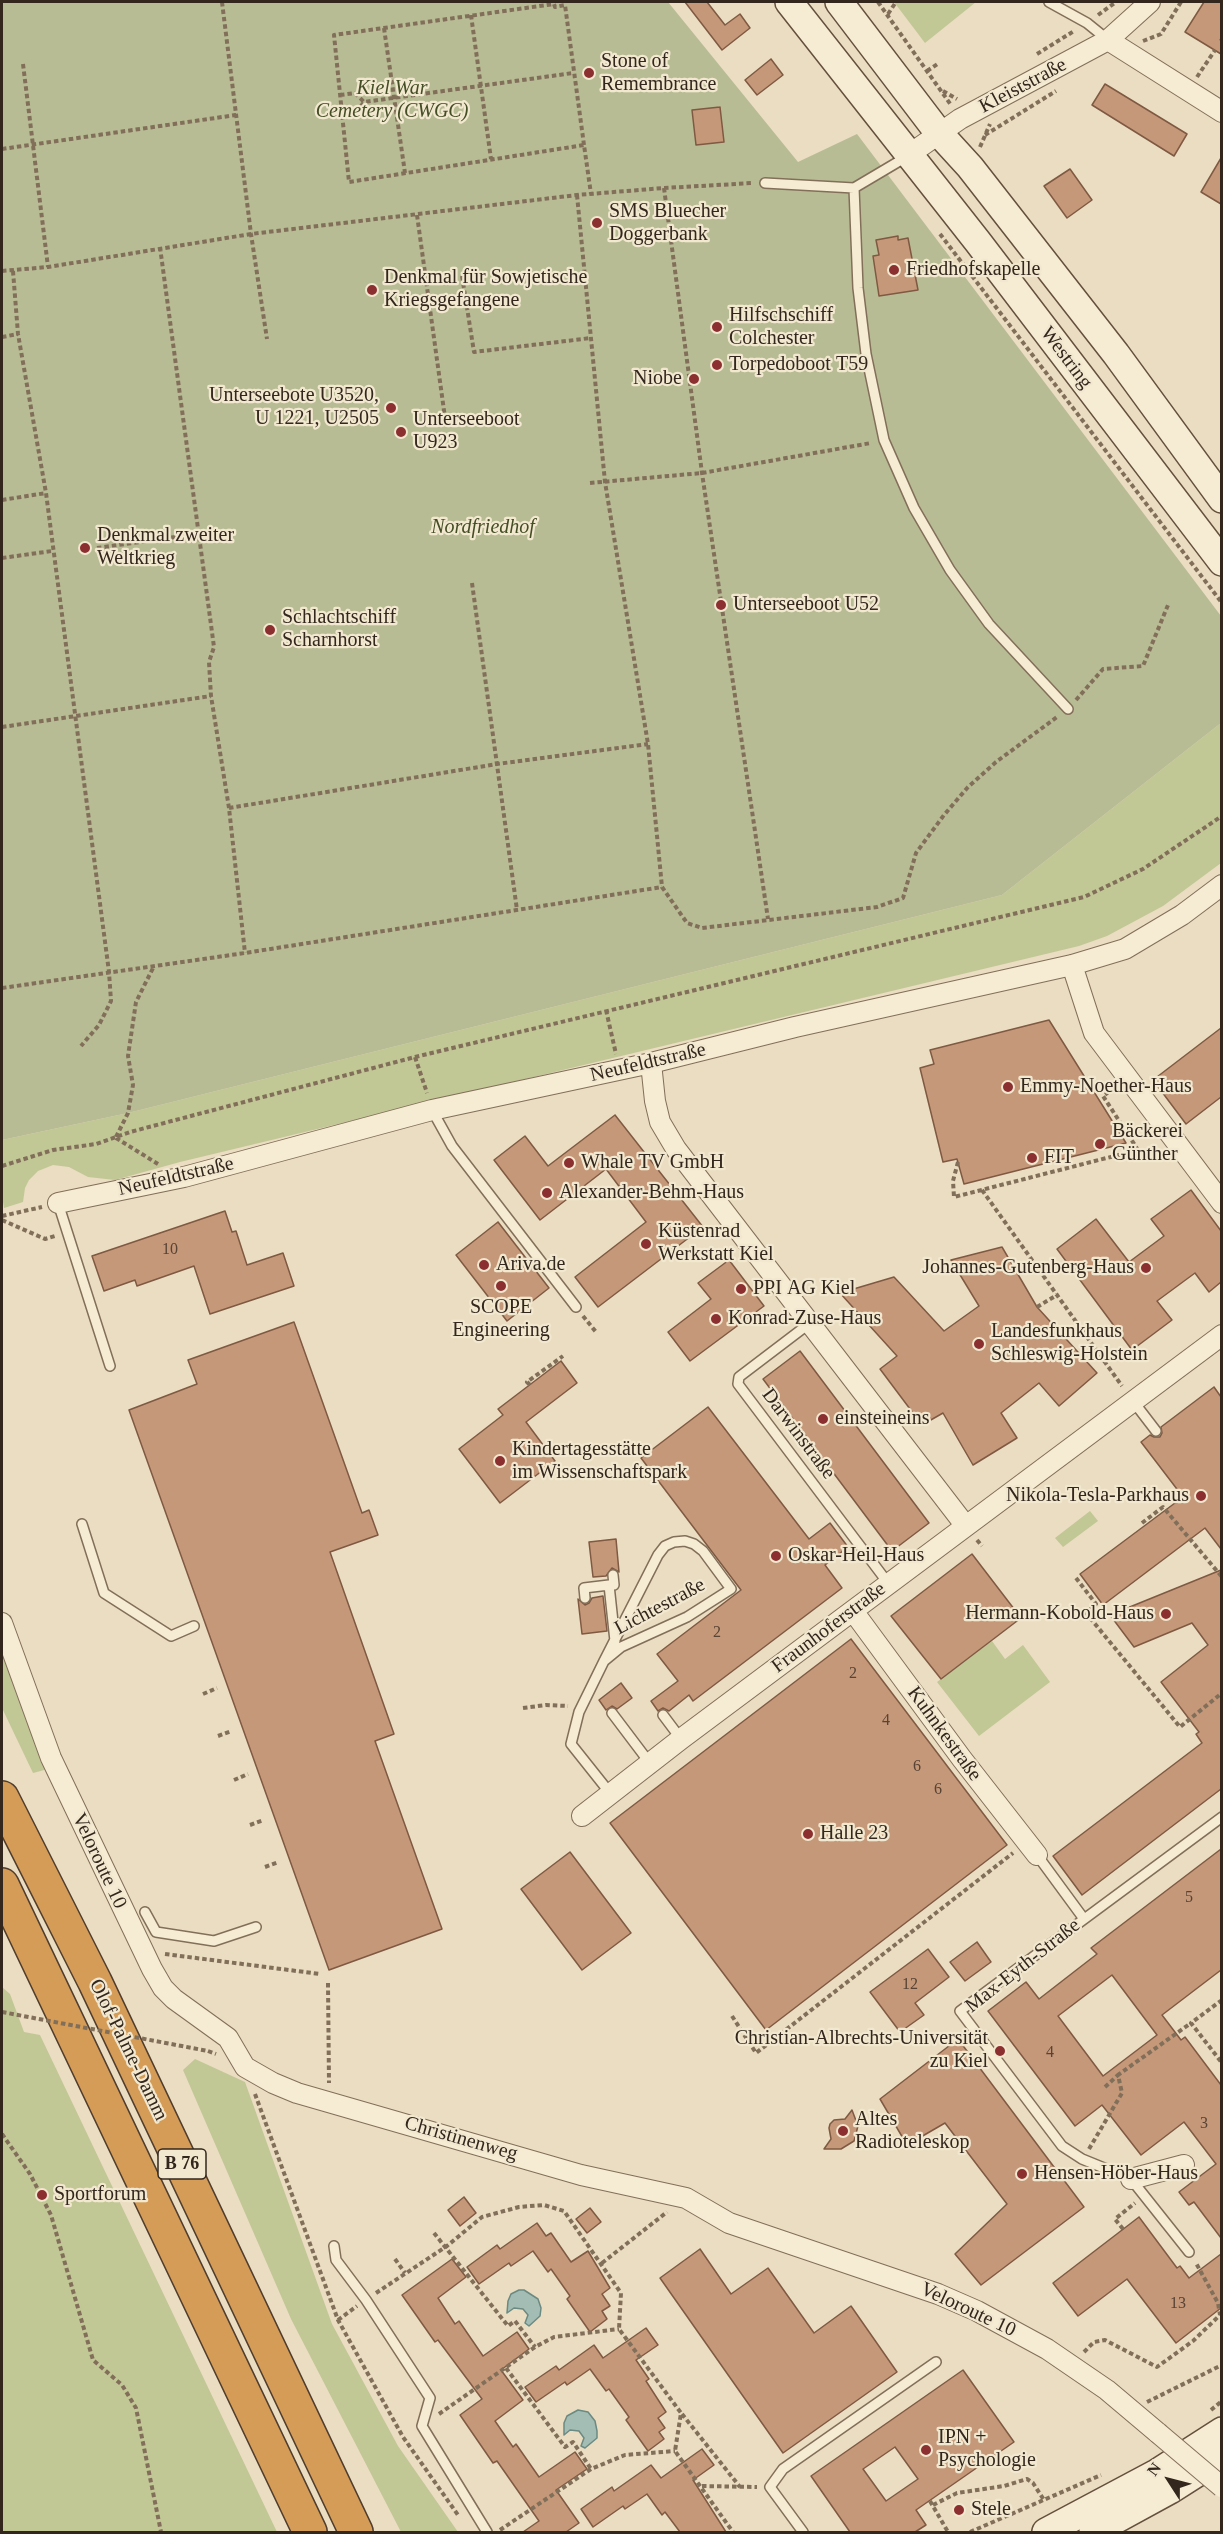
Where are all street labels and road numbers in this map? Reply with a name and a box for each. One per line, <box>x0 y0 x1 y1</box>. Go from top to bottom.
street label: Kleiststraße <box>975 53 1071 119</box>
street label: Westring <box>1035 322 1097 394</box>
street label: Neufeldtstraße <box>588 1038 708 1088</box>
street label: Neufeldtstraße <box>116 1152 236 1202</box>
street label: Darwinstraße <box>756 1384 840 1484</box>
street label: Lichtestraße <box>611 1573 709 1641</box>
street label: Fraunhoferstraße <box>767 1577 891 1679</box>
street label: Kuhnkestraße <box>902 1682 986 1786</box>
street label: Veloroute 10 <box>66 1809 132 1913</box>
street label: Max-Eyth-Straße <box>961 1914 1085 2018</box>
street label: Olof-Palme-Damm <box>83 1975 173 2125</box>
street label: Christinenweg <box>402 2111 520 2167</box>
road number: B 76 <box>158 2149 206 2179</box>
street label: Veloroute 10 <box>916 2277 1020 2343</box>

